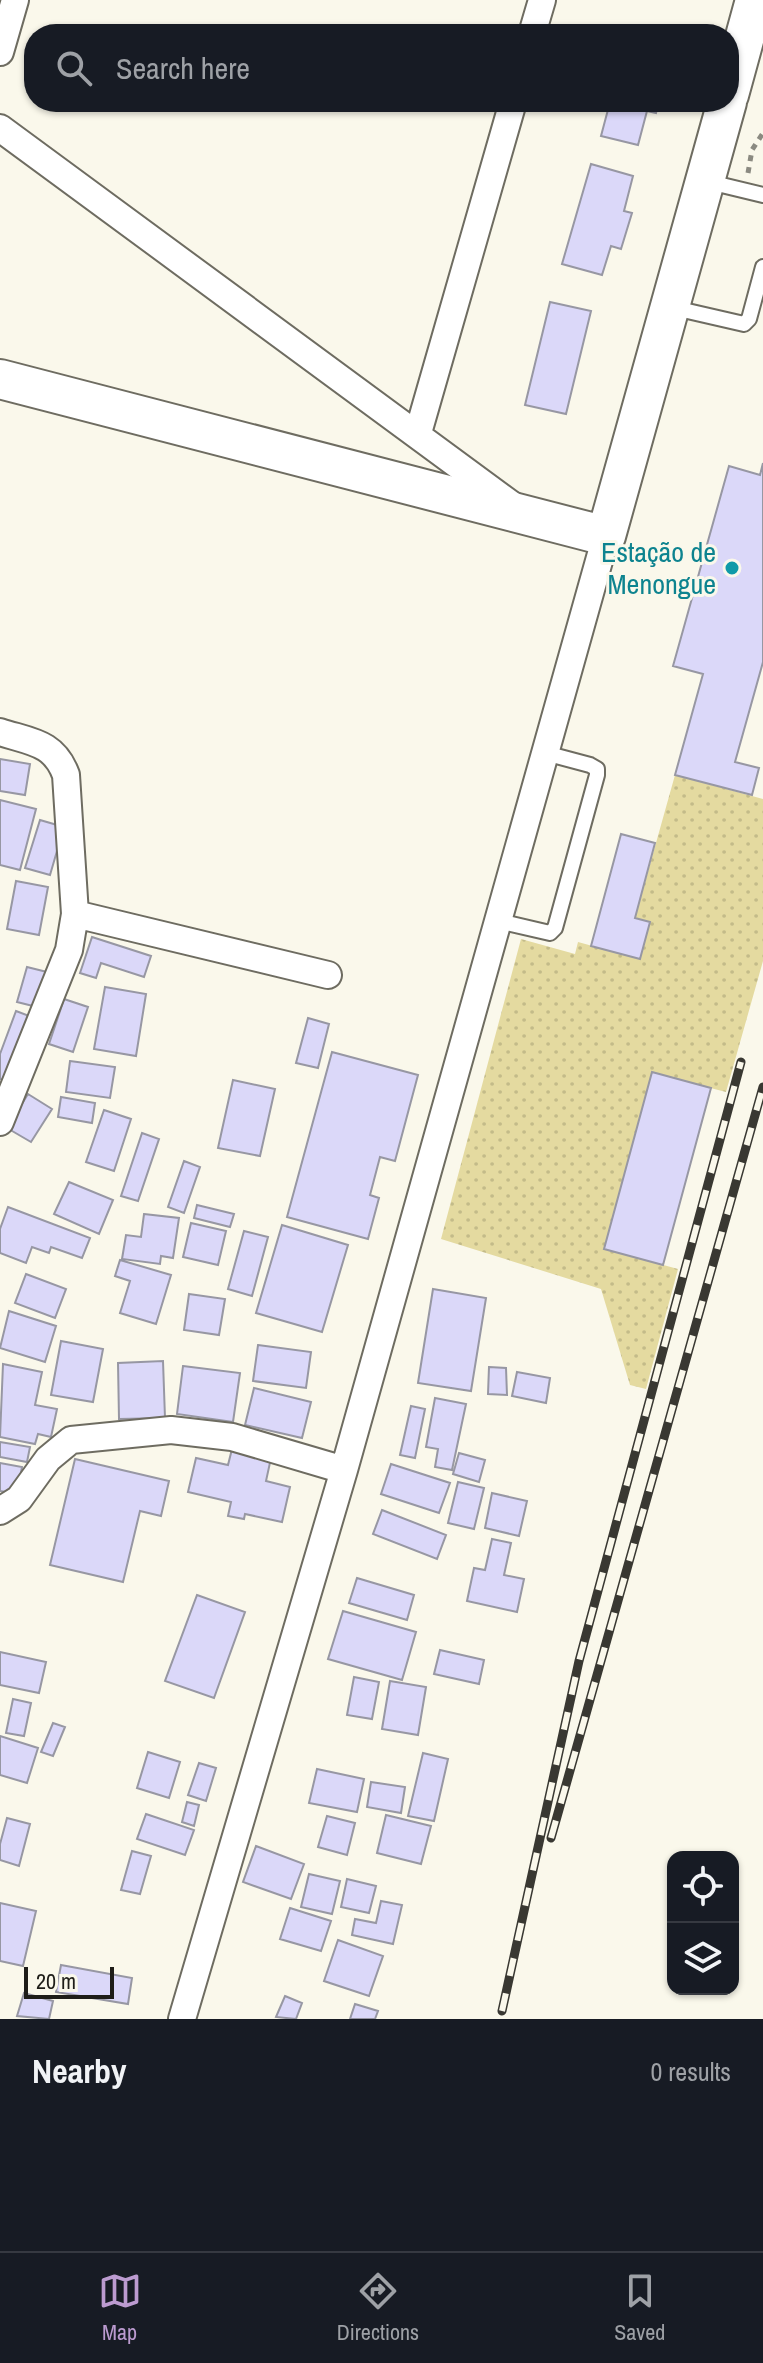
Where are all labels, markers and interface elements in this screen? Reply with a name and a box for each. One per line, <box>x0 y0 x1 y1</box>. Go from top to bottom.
search box <box>24 24 739 112</box>
icon: search <box>52 46 96 90</box>
text: Search here <box>116 48 250 88</box>
place label: Estação de Menongue <box>601 533 716 603</box>
marker: Estação de Menongue <box>723 559 741 577</box>
map controls <box>667 1851 739 1995</box>
button: locate <box>667 1851 739 1923</box>
button: layers <box>667 1923 739 1995</box>
scale bar <box>24 1963 114 1999</box>
text: 20 m <box>36 1966 76 1996</box>
text: Nearby <box>32 2048 127 2094</box>
text: 0 results <box>650 2054 731 2089</box>
tab: Map <box>98 2269 142 2347</box>
tab: Directions <box>337 2269 419 2347</box>
tab: Saved <box>614 2269 665 2347</box>

